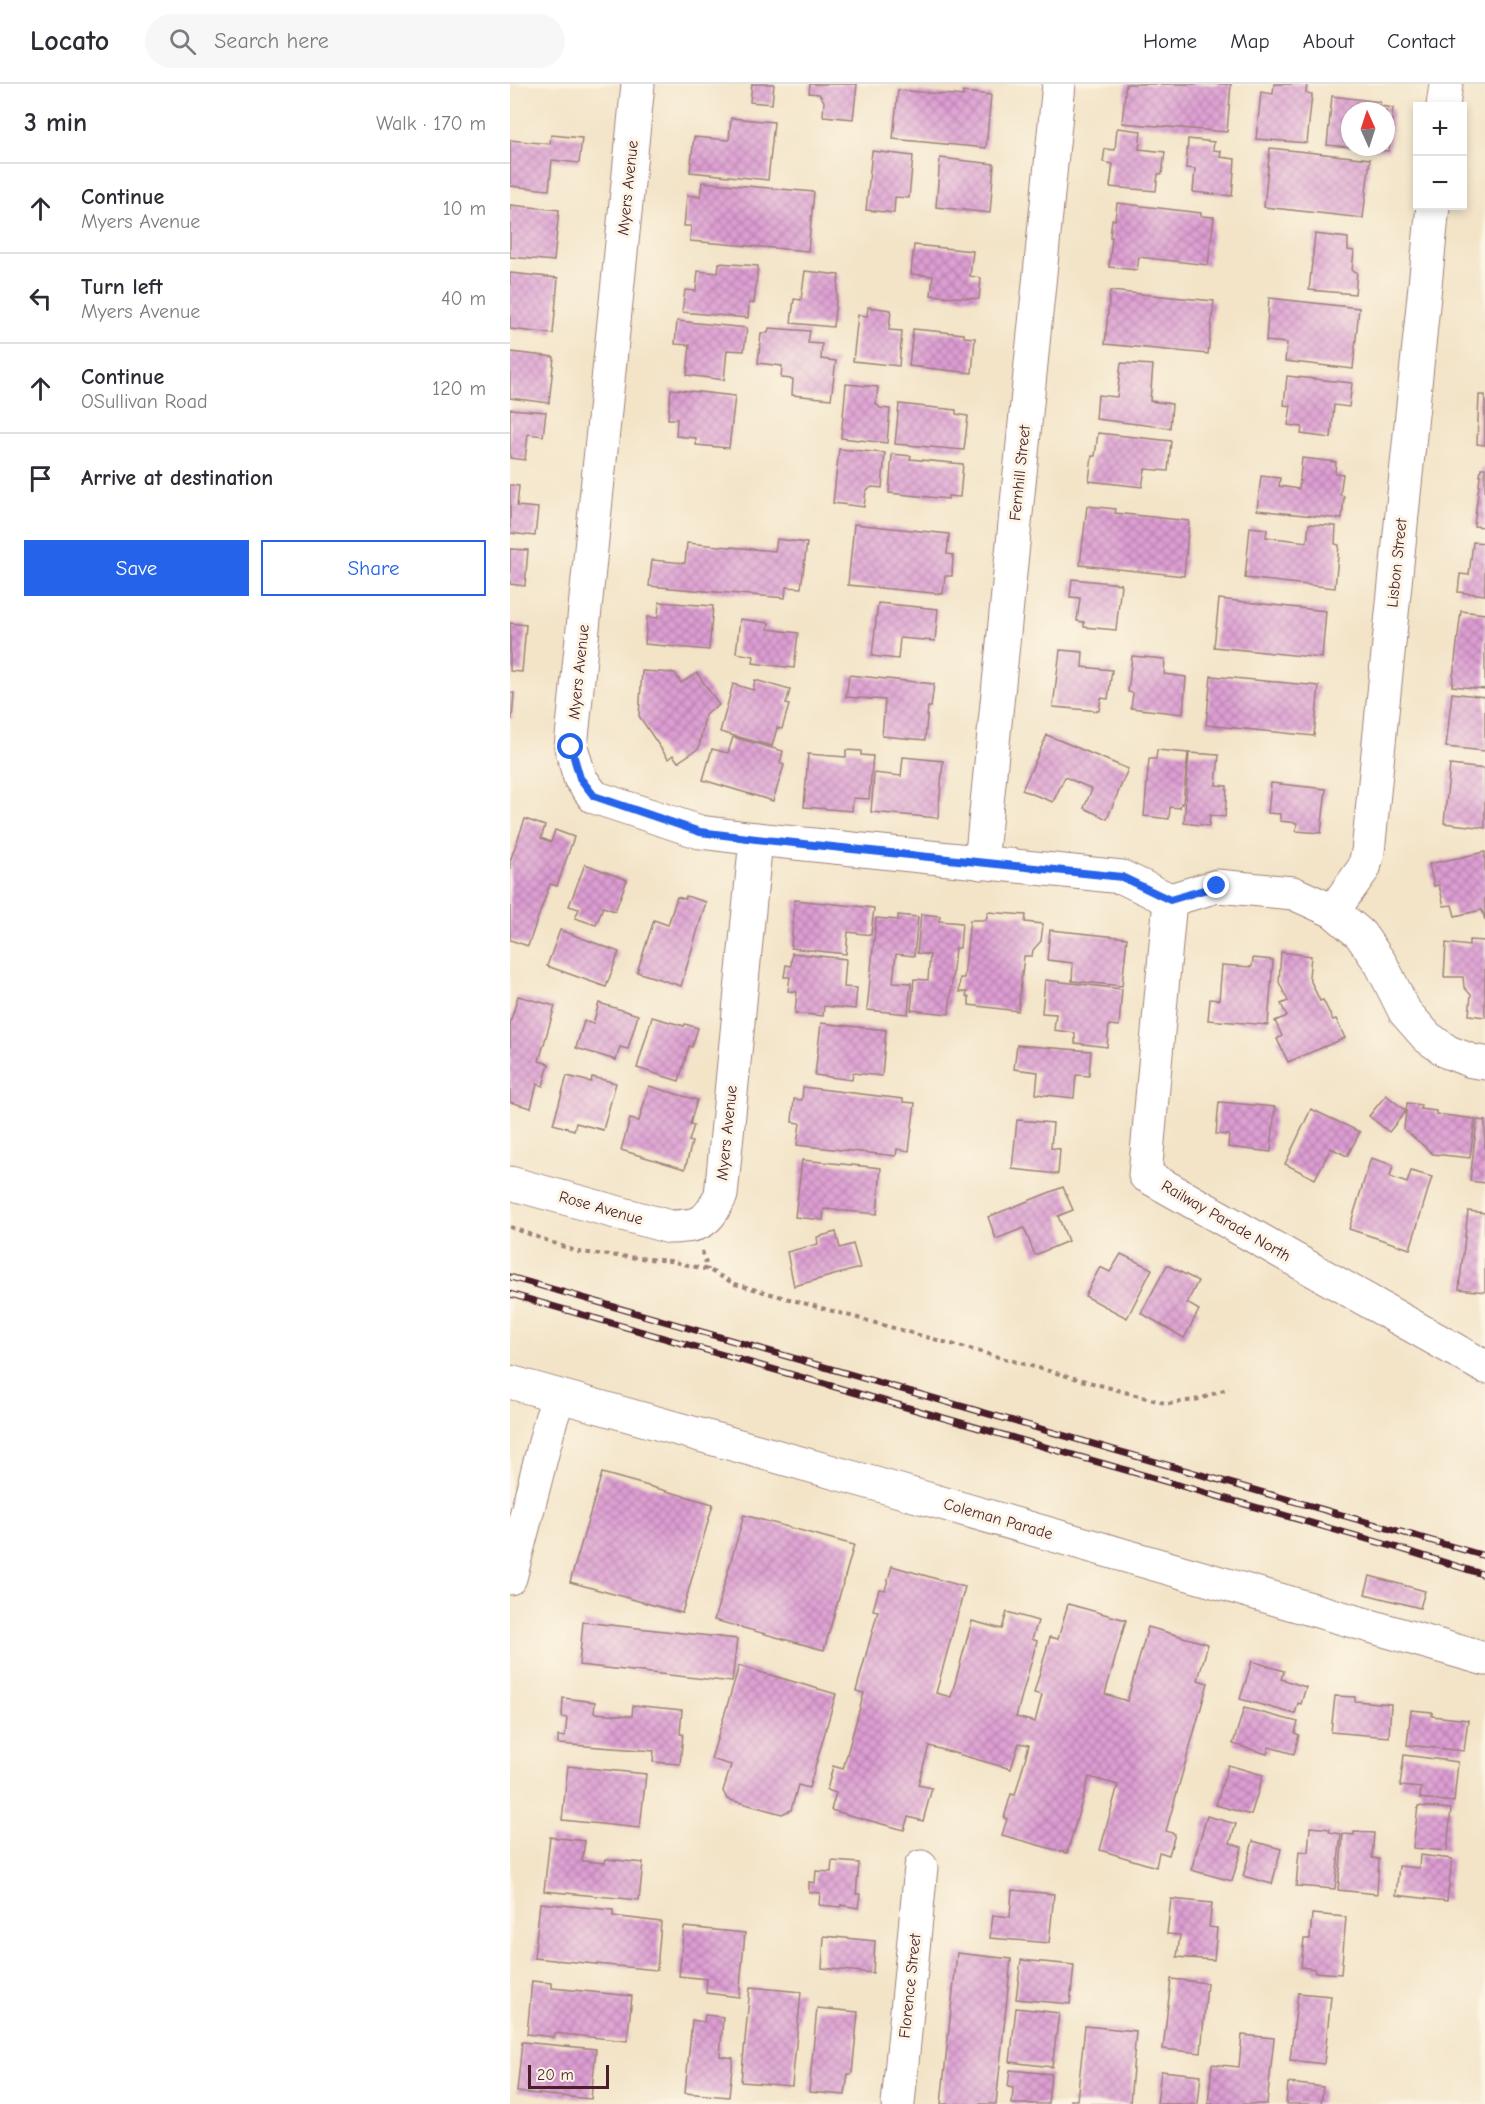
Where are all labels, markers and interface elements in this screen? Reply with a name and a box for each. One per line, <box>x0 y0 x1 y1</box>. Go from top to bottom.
search box <box>145 14 565 68</box>
text: Locato <box>30 25 109 57</box>
icon: search <box>166 25 199 58</box>
text: Search here <box>214 28 329 54</box>
text: Home <box>1143 29 1197 53</box>
text: Map <box>1230 29 1270 53</box>
text: About <box>1303 29 1354 53</box>
text: Contact <box>1387 29 1455 53</box>
north arrow <box>1341 102 1395 156</box>
map controls <box>1413 102 1467 210</box>
button: + <box>1413 102 1467 156</box>
text: 3 min <box>24 108 87 138</box>
text: Walk · 170 m <box>376 112 486 135</box>
street label: Myers Avenue <box>614 140 642 236</box>
button: − <box>1413 156 1467 210</box>
text: Continue <box>81 184 164 210</box>
icon: ahead <box>24 192 57 225</box>
text: 10 m <box>443 197 486 220</box>
text: Myers Avenue <box>81 210 200 233</box>
text: Turn left <box>81 274 163 300</box>
icon: left <box>24 282 57 315</box>
text: 40 m <box>441 287 486 310</box>
text: Myers Avenue <box>81 300 200 323</box>
text: Continue <box>81 364 164 390</box>
icon: ahead <box>24 372 57 405</box>
text: 120 m <box>432 377 486 400</box>
text: OSullivan Road <box>81 390 208 413</box>
street label: Fernhill Street <box>1006 424 1034 522</box>
icon: arrive <box>24 462 57 495</box>
text: Arrive at destination <box>81 465 273 491</box>
street label: Lisbon Street <box>1383 517 1411 608</box>
button: Save <box>24 540 249 596</box>
button: Share <box>261 540 486 596</box>
street label: Myers Avenue <box>565 624 593 720</box>
route start <box>557 733 583 759</box>
route end <box>1203 872 1229 898</box>
street label: Myers Avenue <box>713 1085 741 1181</box>
street label: Railway Parade North <box>1158 1177 1294 1265</box>
street label: Rose Avenue <box>557 1187 645 1229</box>
street label: Coleman Parade <box>941 1495 1055 1543</box>
street label: Florence Street <box>896 1932 924 2039</box>
scale bar <box>528 2062 609 2090</box>
text: 20 m <box>537 2066 574 2084</box>

